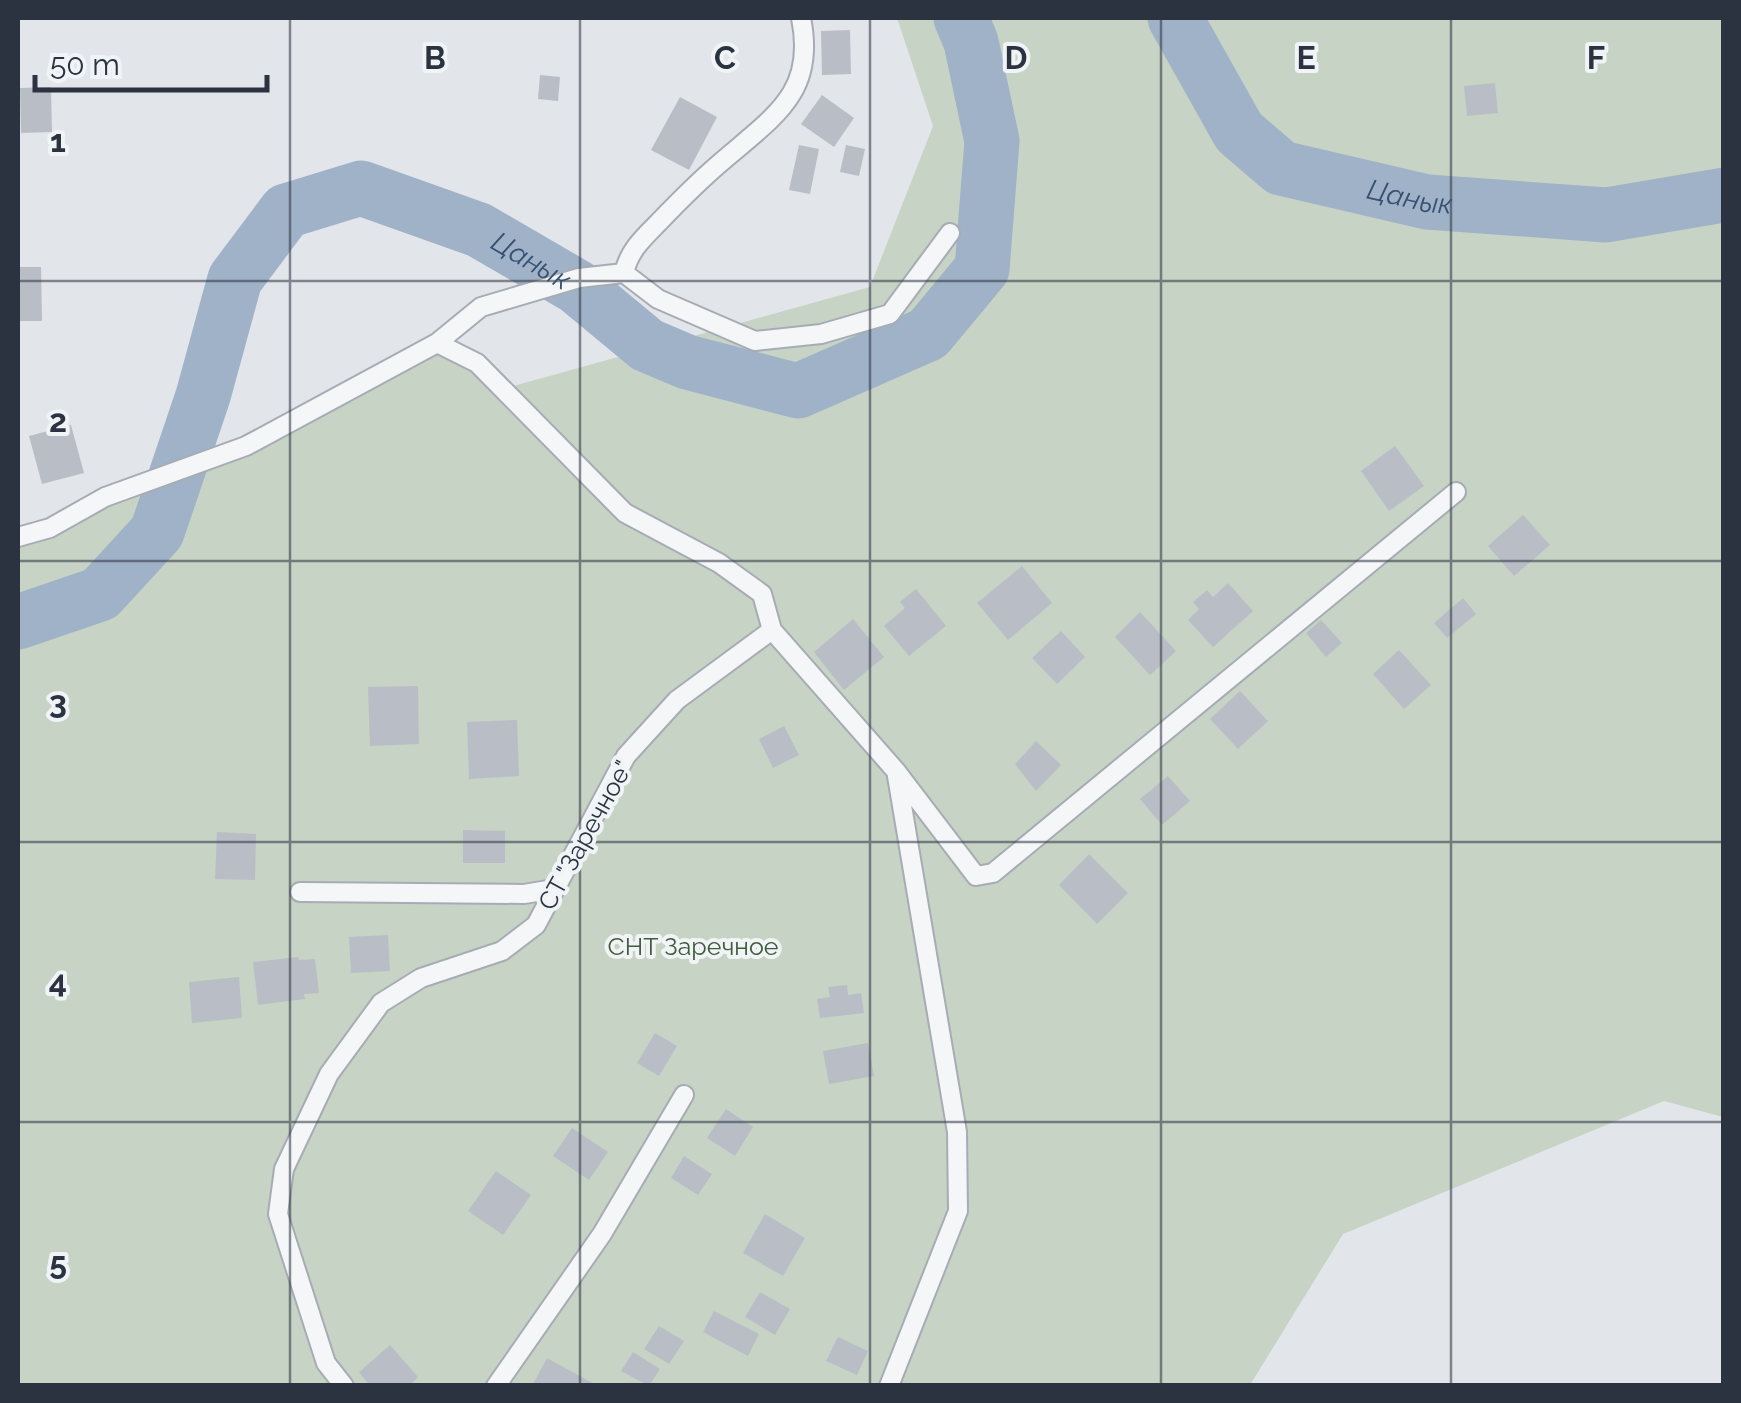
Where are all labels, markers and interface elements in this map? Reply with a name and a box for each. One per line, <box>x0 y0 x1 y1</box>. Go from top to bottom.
scale bar <box>35 30 268 92</box>
text: B <box>424 39 446 76</box>
text: C <box>714 39 736 76</box>
text: D <box>1005 39 1027 76</box>
text: E <box>1296 39 1316 76</box>
text: F <box>1587 39 1605 76</box>
text: 50 m <box>50 47 120 82</box>
text: 1 <box>50 122 66 159</box>
water label: Цанык <box>1364 172 1453 220</box>
water label: Цанык <box>486 225 577 296</box>
text: 2 <box>49 402 67 439</box>
text: 3 <box>49 683 67 720</box>
street label: СТ "Заречное" <box>532 755 638 915</box>
park label: СНТ Заречное <box>608 931 778 961</box>
text: 4 <box>49 963 67 1000</box>
text: 5 <box>49 1244 67 1281</box>

